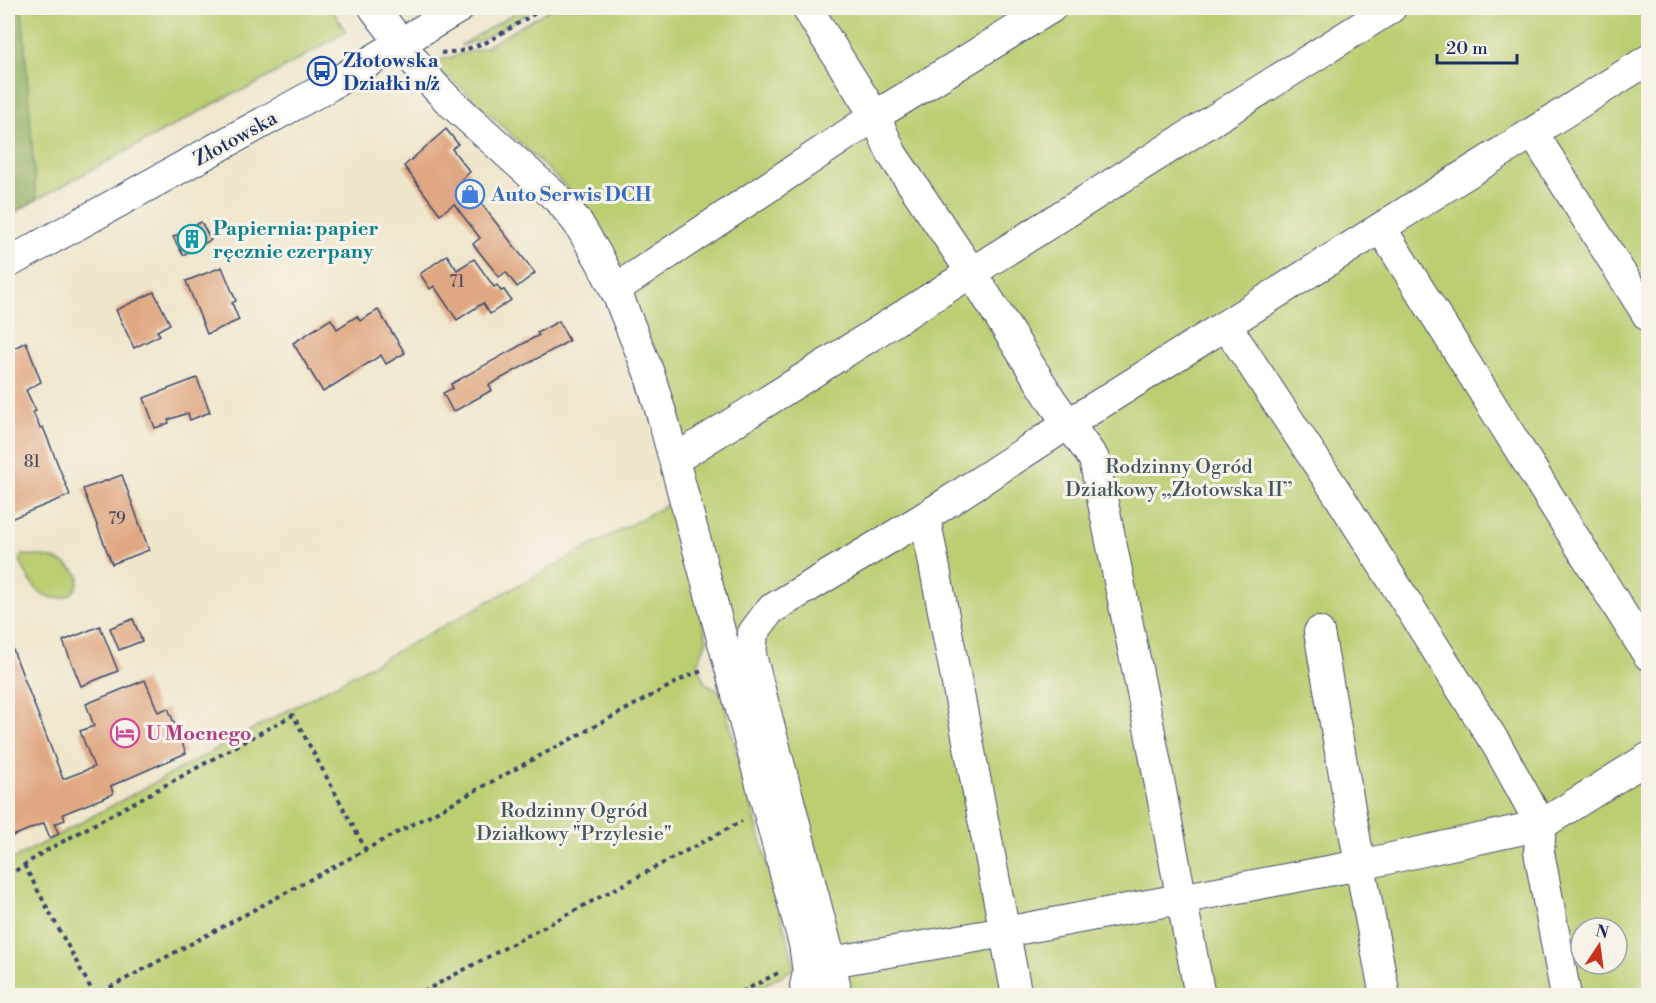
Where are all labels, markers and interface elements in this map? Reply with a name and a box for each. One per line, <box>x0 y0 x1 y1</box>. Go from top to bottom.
scale bar <box>1437 27 1516 65</box>
text: 20 m <box>1446 37 1488 60</box>
place label: Złotowska Działki n/ż <box>343 49 440 97</box>
bus stop icon: Złotowska Działki n/ż <box>306 55 338 87</box>
street label: Złotowska <box>190 106 283 172</box>
shop icon: Auto Serwis DCH <box>454 178 486 210</box>
place label: Auto Serwis DCH <box>490 183 652 208</box>
place label: Papiernia: papier ręcznie czerpany <box>213 217 379 265</box>
building icon: Papiernia: papier ręcznie czerpany <box>176 223 208 255</box>
house number: 71 <box>449 272 465 292</box>
house number: 81 <box>24 452 40 472</box>
park label: Rodzinny Ogród Działkowy „Złotowska II” <box>1065 455 1293 503</box>
house number: 79 <box>108 509 126 529</box>
hotel icon: U Mocnego <box>109 717 141 749</box>
place label: U Mocnego <box>146 722 252 747</box>
park label: Rodzinny Ogród Działkowy "Przylesie" <box>476 799 672 847</box>
north arrow <box>1569 916 1629 976</box>
text: N <box>1594 921 1611 944</box>

